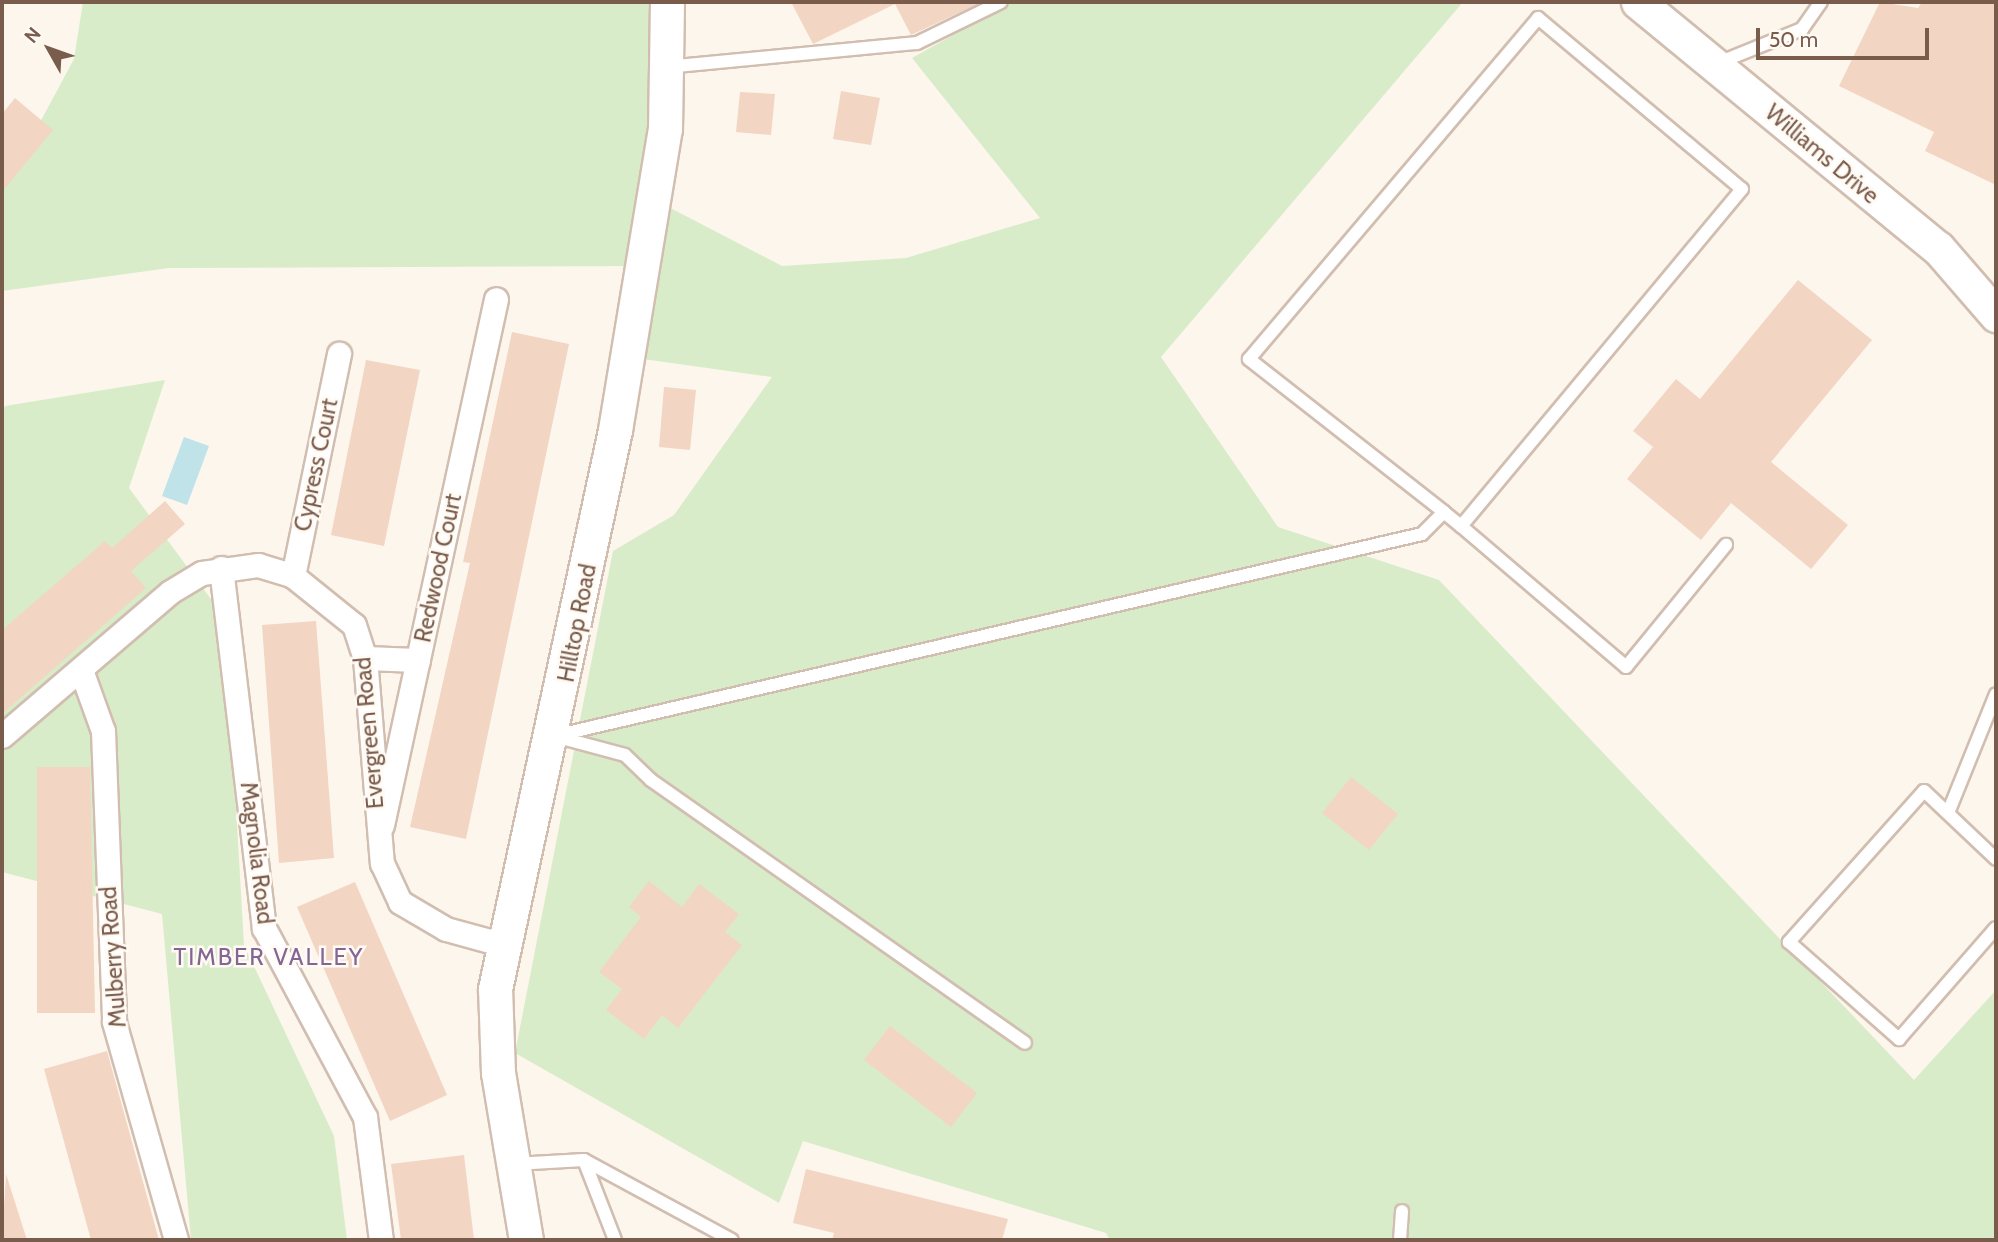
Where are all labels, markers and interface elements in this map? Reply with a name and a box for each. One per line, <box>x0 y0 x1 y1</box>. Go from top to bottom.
north arrow <box>14 14 84 84</box>
scale bar <box>1760 14 1933 58</box>
text: N <box>19 23 46 48</box>
text: 50 m <box>1769 27 1818 52</box>
street label: Williams Drive <box>1760 99 1884 209</box>
street label: Cypress Court <box>288 396 344 534</box>
street label: Redwood Court <box>409 491 467 645</box>
street label: Hilltop Road <box>552 562 602 684</box>
street label: Evergreen Road <box>349 656 389 810</box>
street label: Magnolia Road <box>235 780 279 926</box>
street label: Mulberry Road <box>94 885 132 1029</box>
district label: TIMBER VALLEY <box>175 943 363 971</box>

